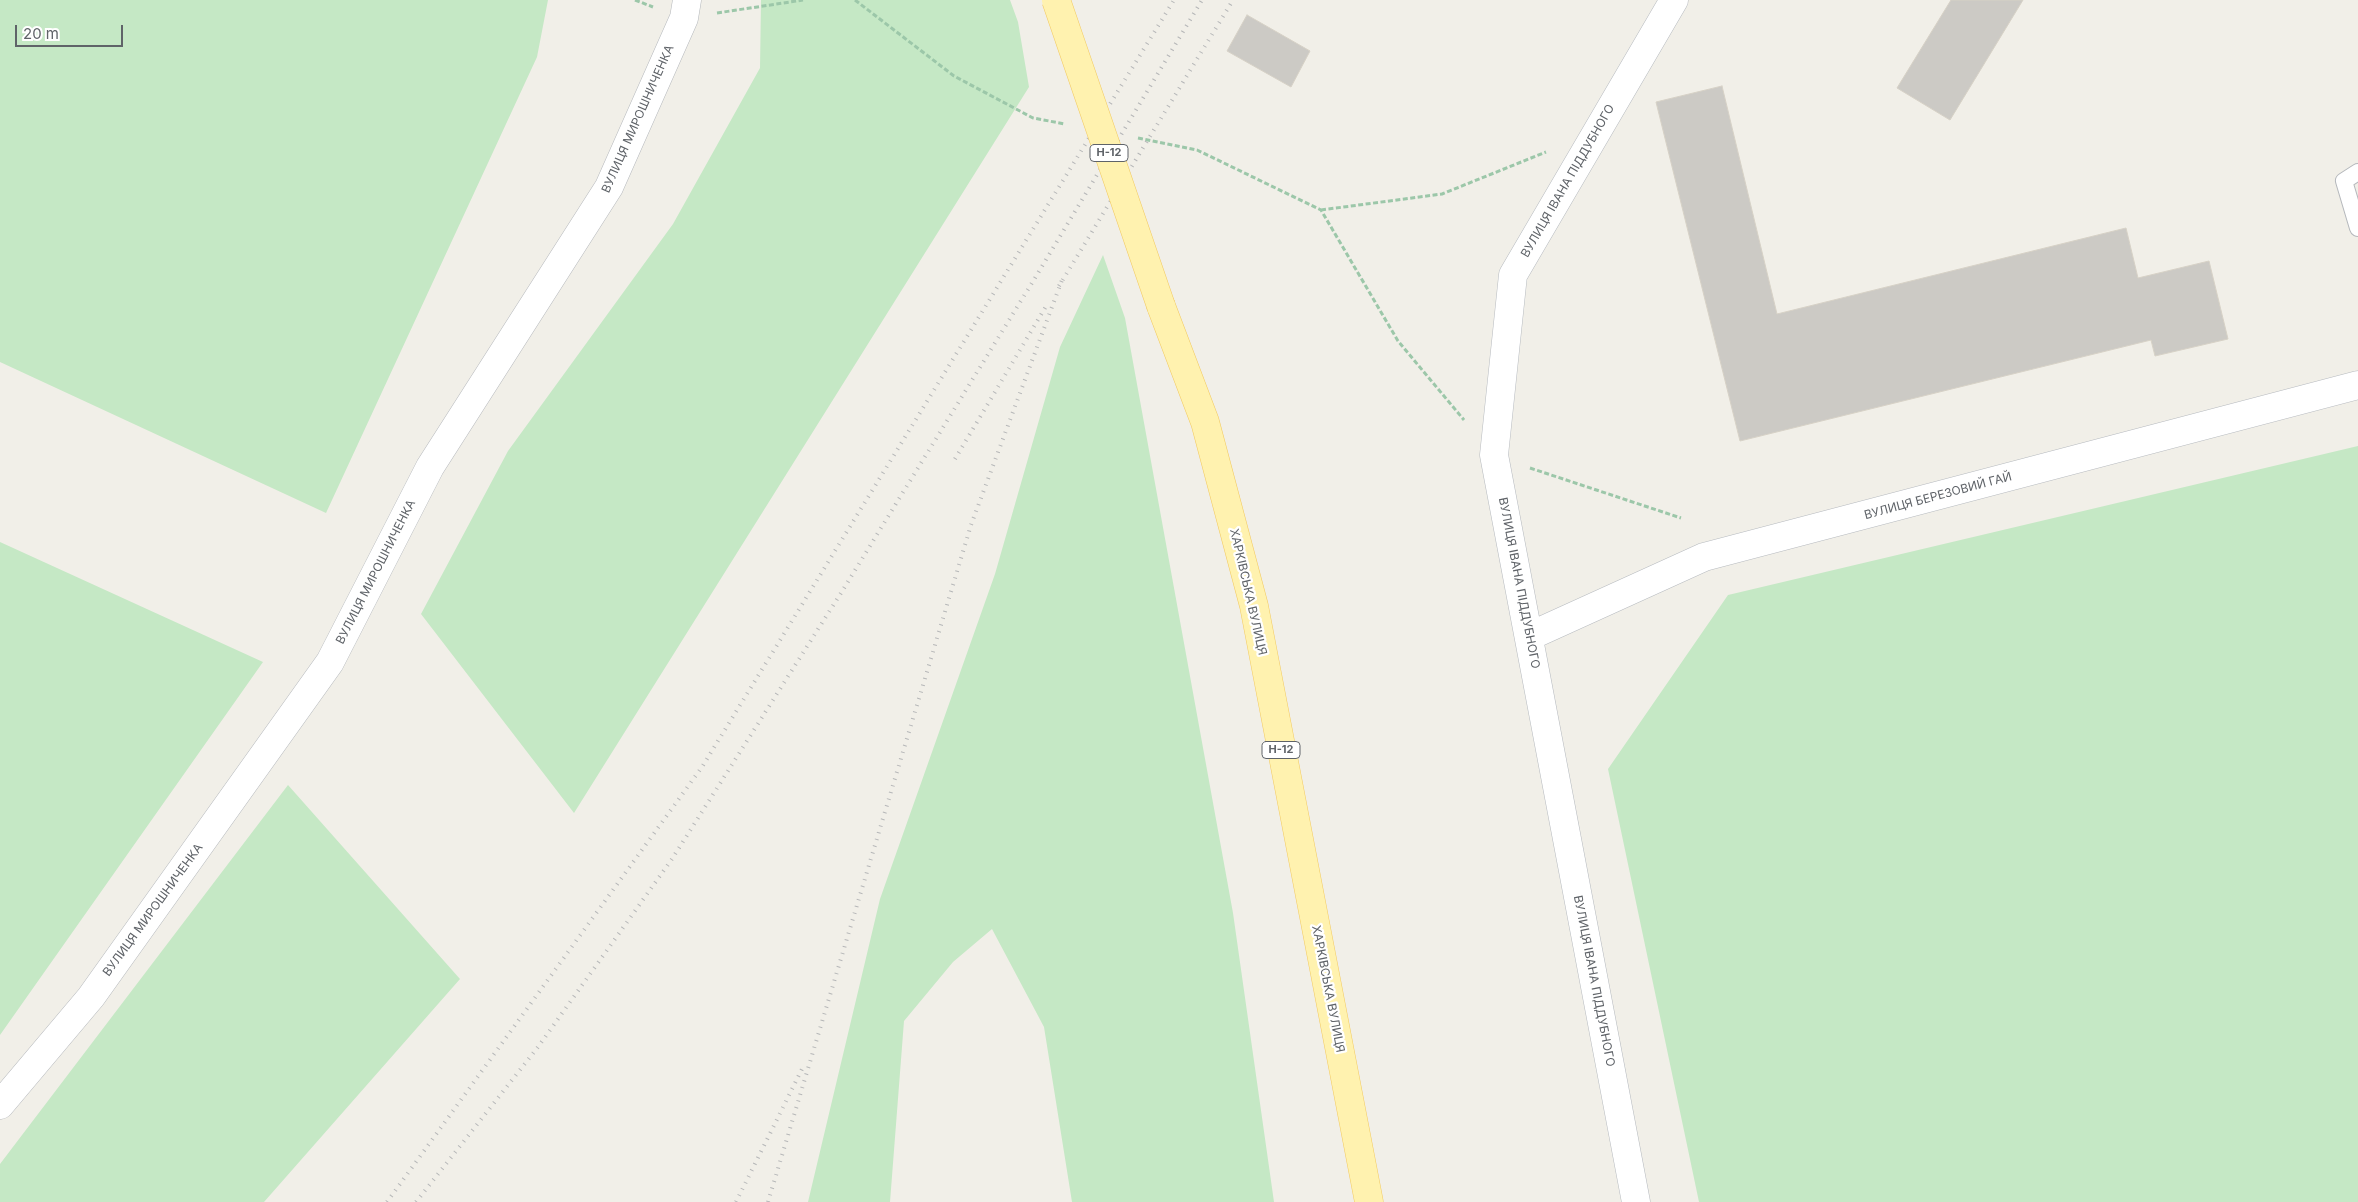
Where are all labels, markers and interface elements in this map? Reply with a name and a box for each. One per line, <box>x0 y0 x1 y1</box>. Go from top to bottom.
scale bar <box>18 15 125 47</box>
text: 20 m <box>23 24 59 43</box>
street label: ВУЛИЦЯ МИРОШНИЧЕНКА <box>599 43 677 195</box>
street label: ВУЛИЦЯ ІВАНА ПІДДУБНОГО <box>1518 102 1618 260</box>
road number: Н-12 <box>1090 144 1128 162</box>
street label: ВУЛИЦЯ БЕРЕЗОВИЙ ГАЙ <box>1863 469 2013 523</box>
street label: ВУЛИЦЯ ІВАНА ПІДДУБНОГО <box>1495 496 1543 670</box>
street label: ВУЛИЦЯ МИРОШНИЧЕНКА <box>333 497 419 647</box>
street label: ХАРКІВСЬКА ВУЛИЦЯ <box>1226 527 1270 657</box>
road number: Н-12 <box>1262 742 1300 758</box>
street label: ВУЛИЦЯ МИРОШНИЧЕНКА <box>100 841 206 979</box>
street label: ВУЛИЦЯ ІВАНА ПІДДУБНОГО <box>1570 894 1618 1068</box>
street label: ХАРКІВСЬКА ВУЛИЦЯ <box>1309 924 1347 1054</box>

